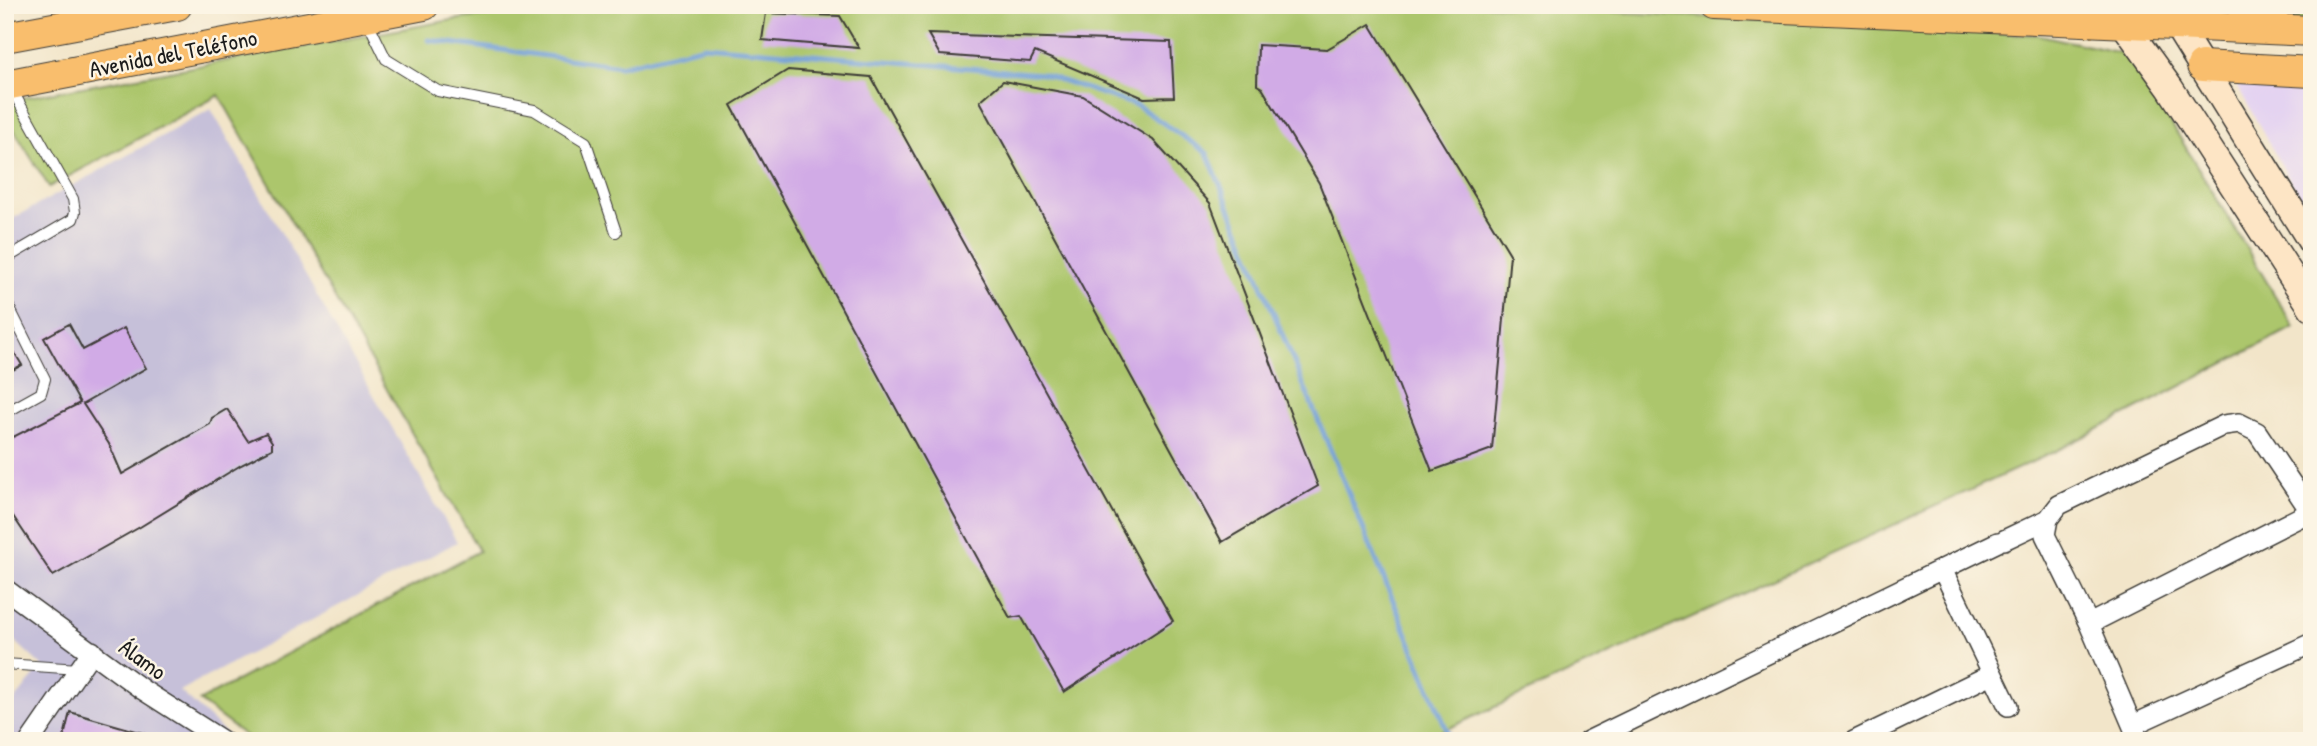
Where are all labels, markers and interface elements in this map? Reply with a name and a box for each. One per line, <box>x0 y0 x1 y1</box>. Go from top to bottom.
street label: Avenida del Teléfono <box>86 22 260 84</box>
street label: Álamo <box>113 631 173 687</box>

